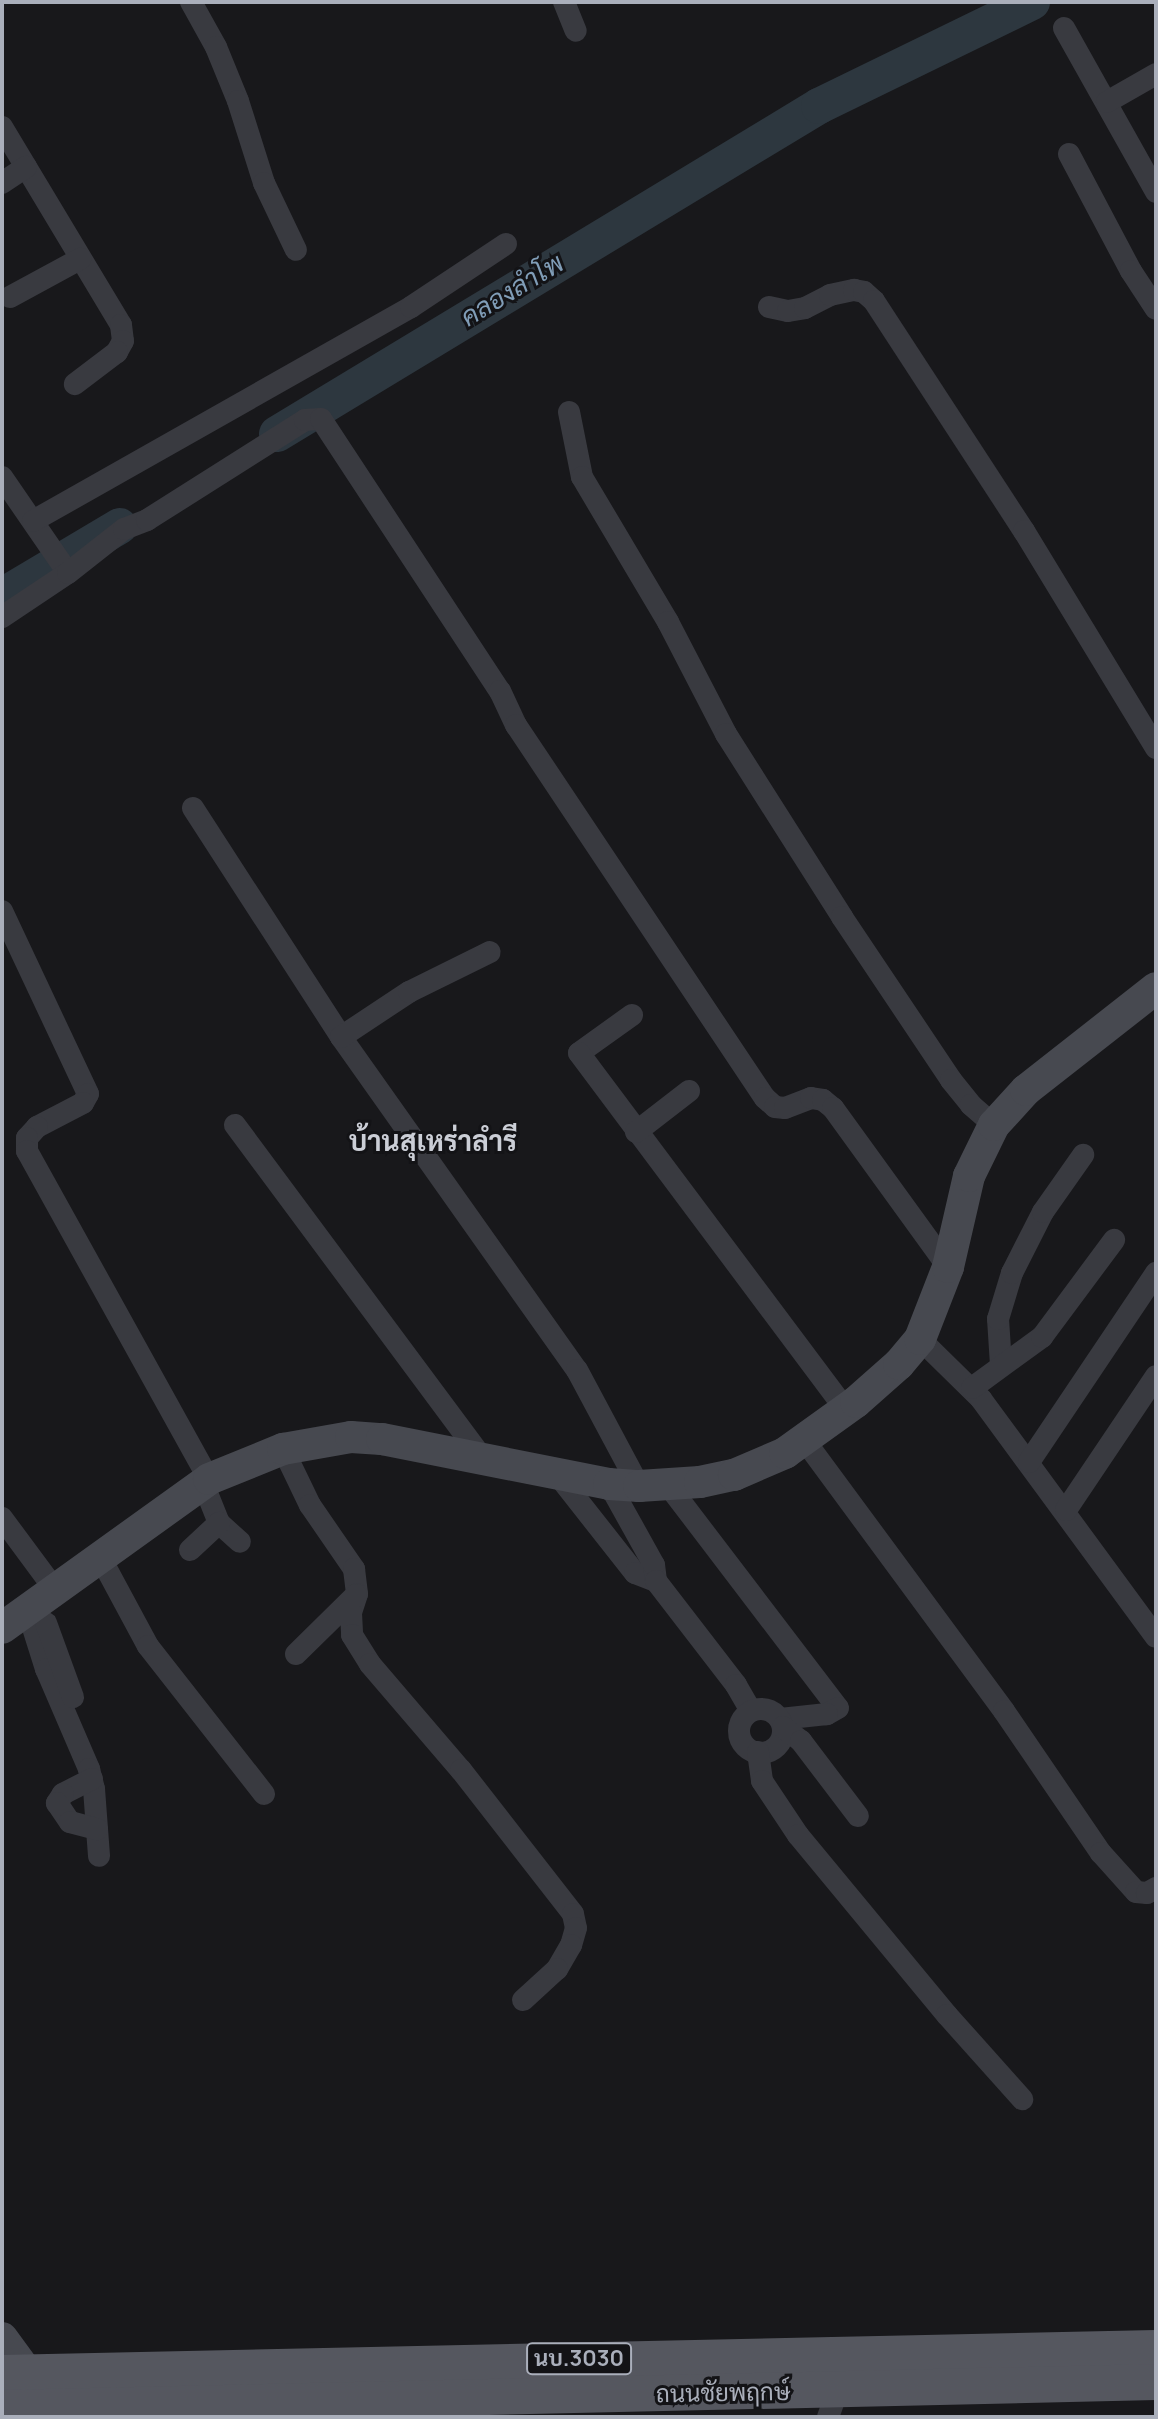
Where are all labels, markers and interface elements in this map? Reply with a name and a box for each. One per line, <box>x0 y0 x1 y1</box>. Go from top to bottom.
water label: คลองลำโพ <box>455 247 569 333</box>
district label: บ้านสุเหร่าลำรี <box>349 1123 517 1157</box>
road number: นบ.3030 <box>525 2341 633 2377</box>
street label: ถนนชัยพฤกษ์ <box>656 2376 790 2408</box>

